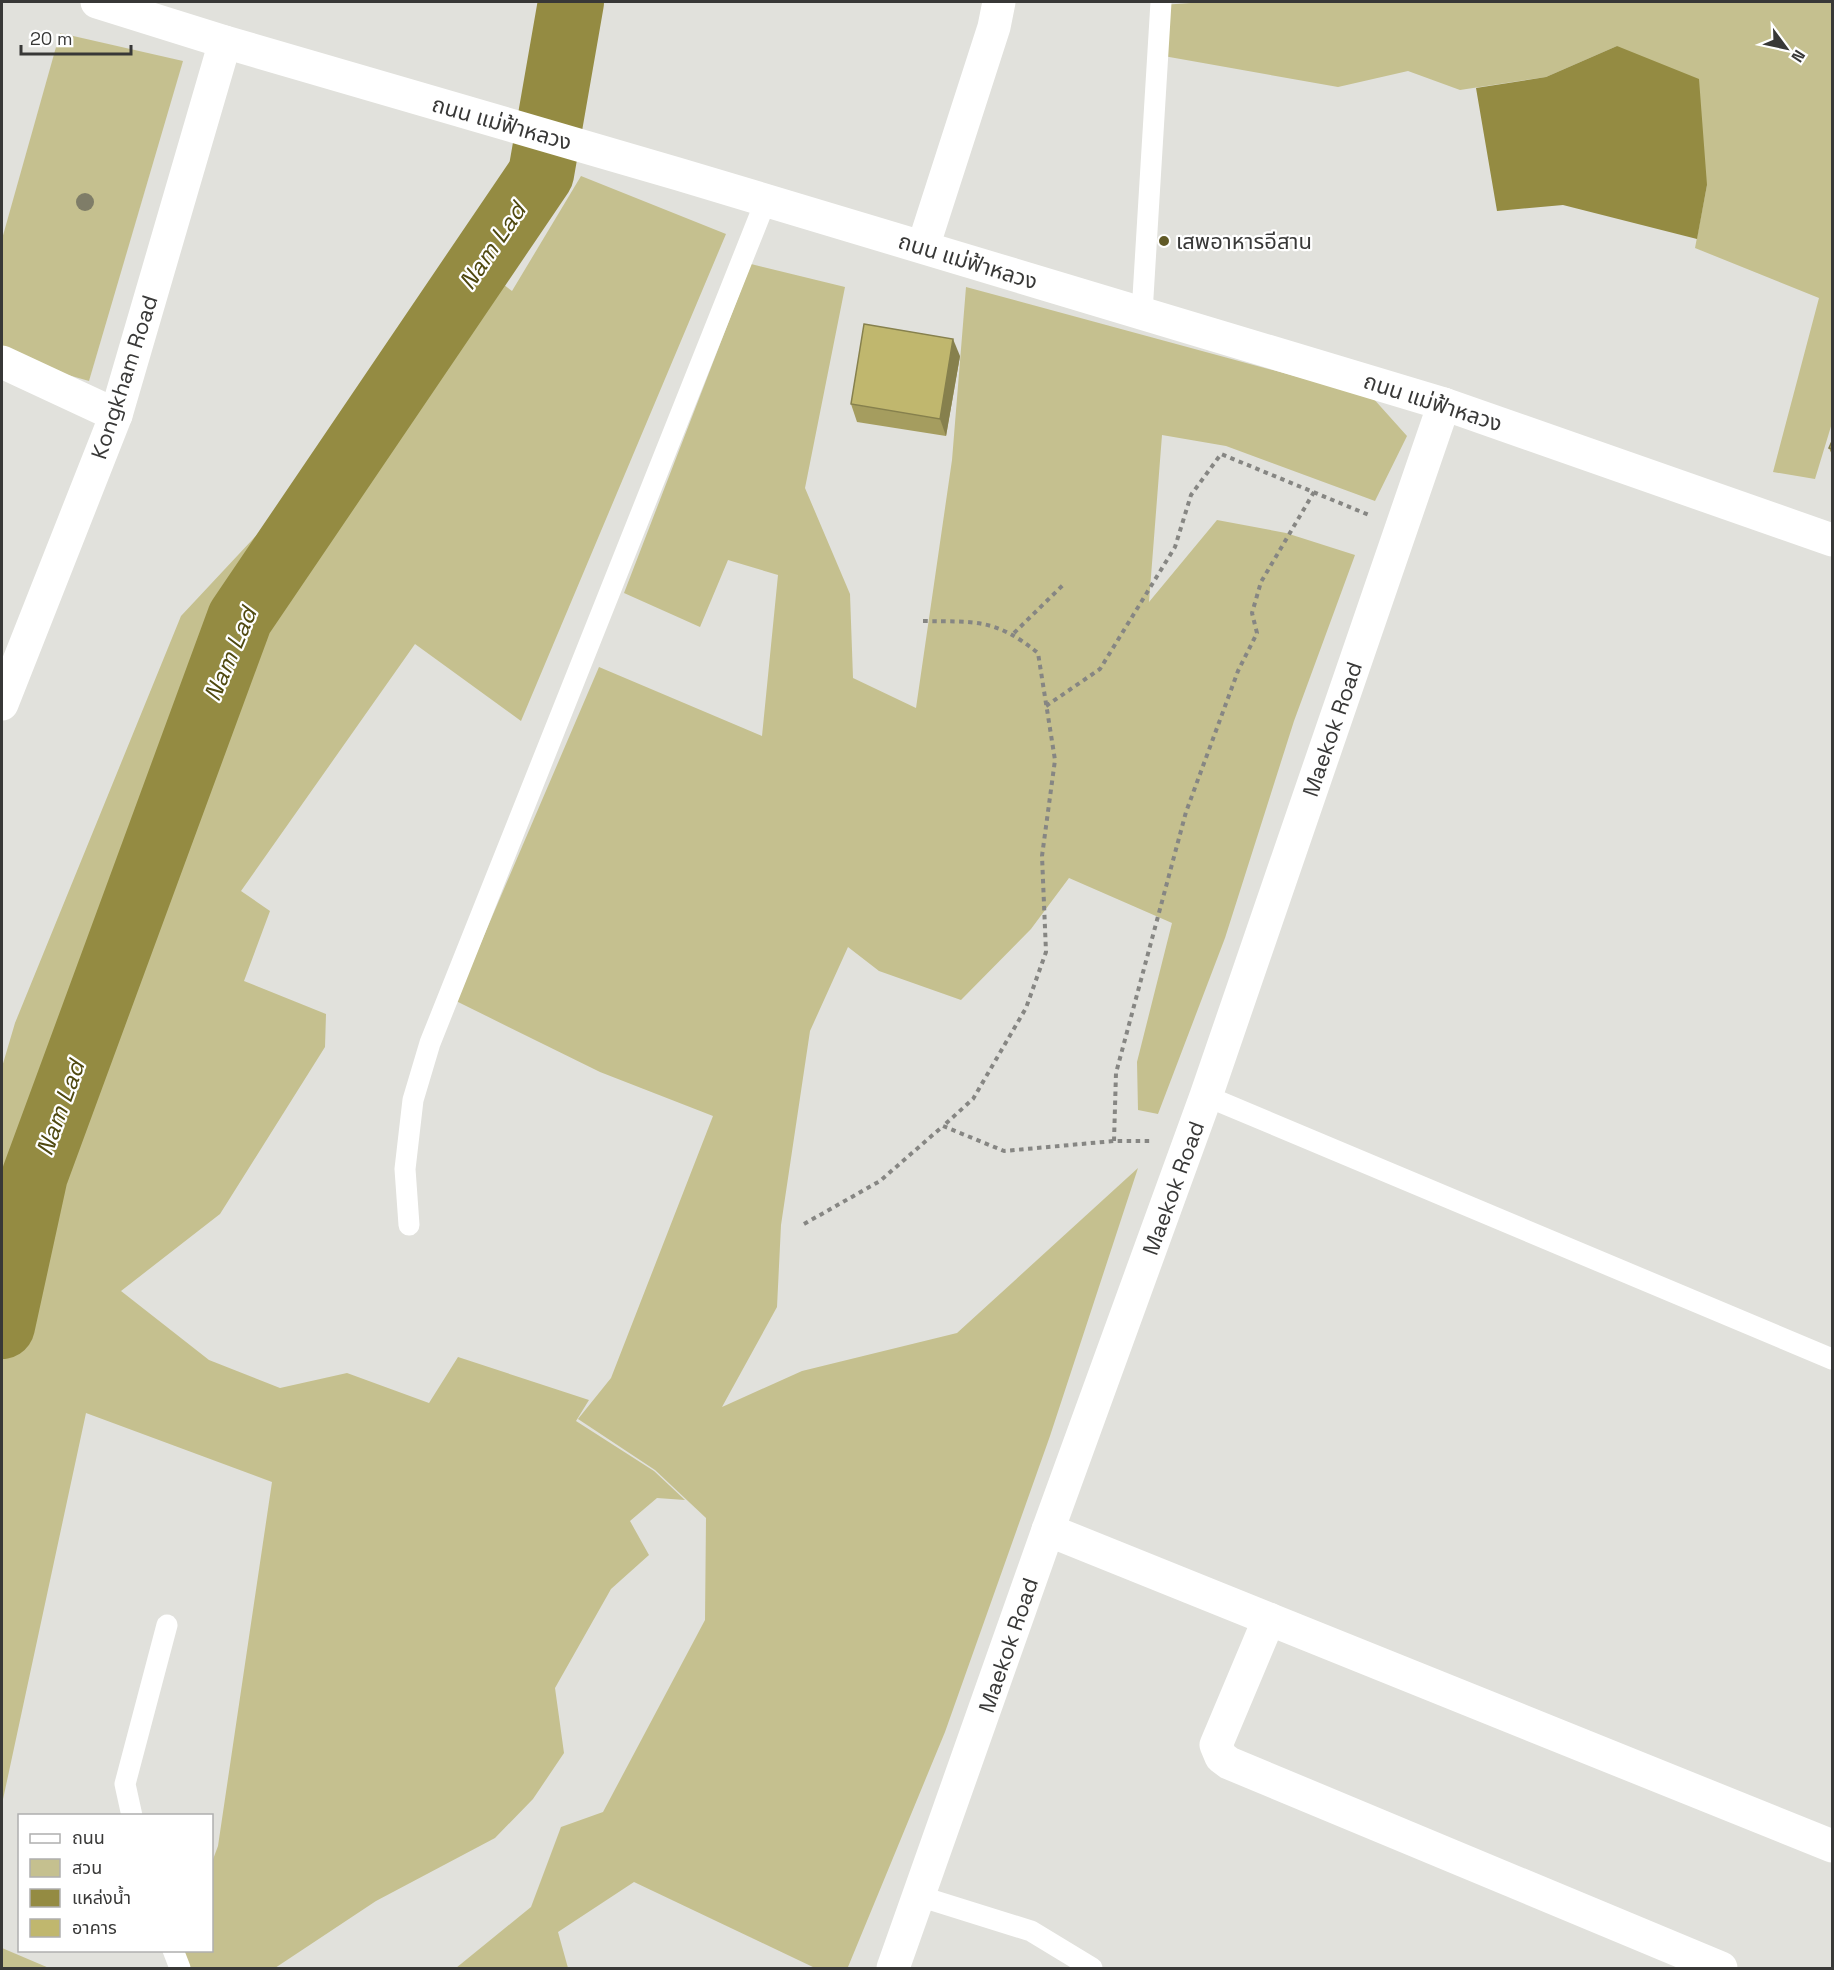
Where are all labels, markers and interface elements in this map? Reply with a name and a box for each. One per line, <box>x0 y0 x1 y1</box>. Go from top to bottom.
scale bar <box>21 18 130 56</box>
north arrow <box>1756 18 1816 78</box>
text: 20 m <box>30 27 73 50</box>
text: N <box>1786 46 1810 66</box>
street label: ถนน แม่ฟ้าหลวง <box>429 90 575 156</box>
water label: Nam Lad <box>452 194 534 296</box>
street label: ถนน แม่ฟ้าหลวง <box>895 227 1041 295</box>
place label: เสพอาหารอีสาน <box>1176 227 1312 255</box>
marker: เสพอาหารอีสาน <box>1157 234 1171 248</box>
street label: Kongkham Road <box>84 291 164 463</box>
street label: ถนน แม่ฟ้าหลวง <box>1360 366 1506 438</box>
water label: Nam Lad <box>196 600 265 705</box>
street label: Maekok Road <box>1296 658 1368 800</box>
water label: Nam Lad <box>29 1054 92 1160</box>
street label: Maekok Road <box>1136 1117 1210 1259</box>
street label: Maekok Road <box>972 1574 1044 1716</box>
legend <box>18 1814 213 1952</box>
text: ถนน <box>72 1826 105 1849</box>
text: สวน <box>72 1856 102 1879</box>
text: แหล่งน้ำ <box>72 1885 131 1909</box>
text: อาคาร <box>72 1916 117 1939</box>

